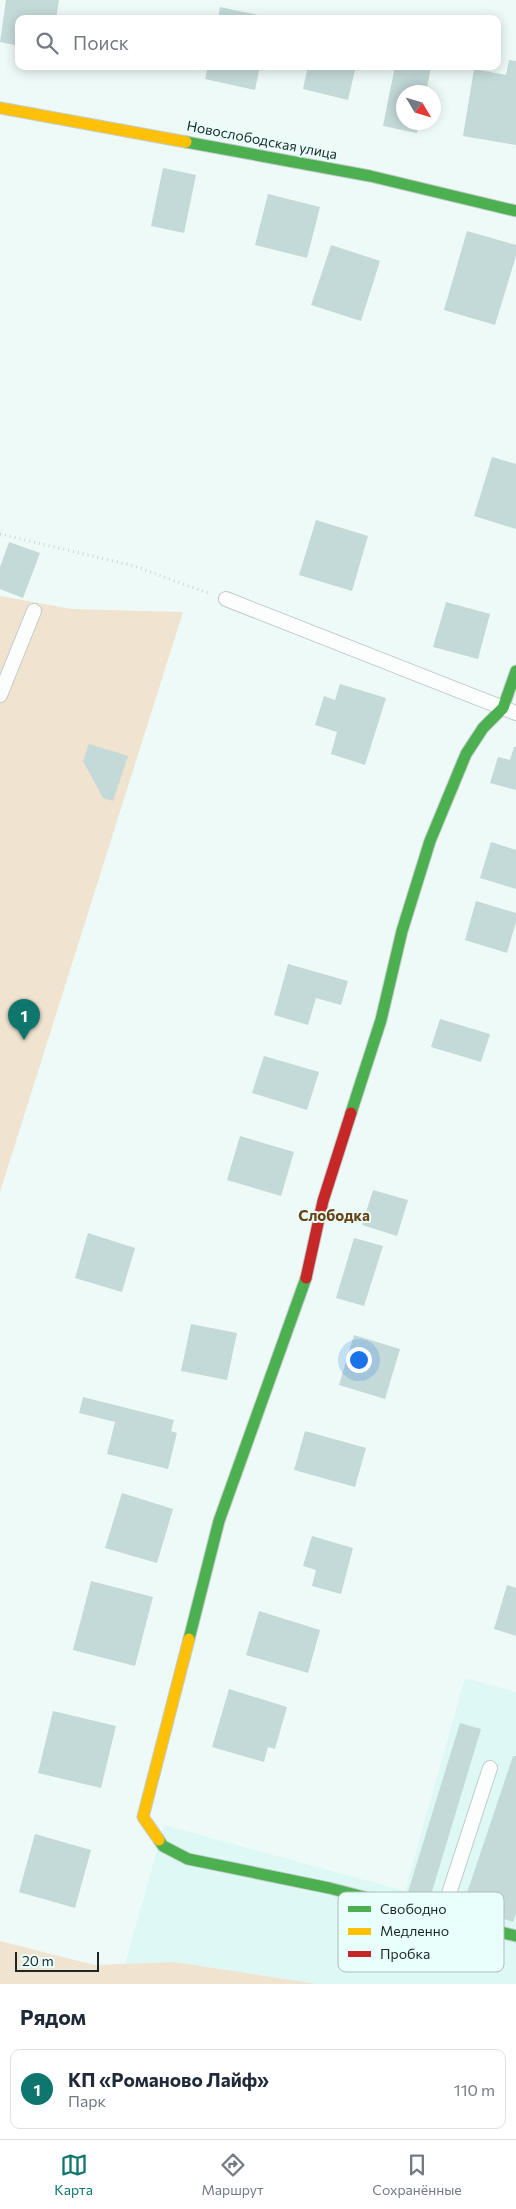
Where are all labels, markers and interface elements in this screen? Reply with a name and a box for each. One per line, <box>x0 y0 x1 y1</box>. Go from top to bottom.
search box <box>15 15 501 70</box>
icon: search <box>33 29 61 57</box>
text: Поиск <box>73 31 129 54</box>
north arrow <box>396 85 441 130</box>
street label: Новослободская улица <box>185 117 339 162</box>
pin: 1 <box>8 999 40 1040</box>
district label: Слободка <box>298 1206 370 1224</box>
your location <box>346 1347 372 1373</box>
legend <box>338 1892 504 1972</box>
text: Свободно <box>380 1900 447 1917</box>
text: Медленно <box>380 1922 449 1939</box>
text: Пробка <box>380 1945 430 1962</box>
scale bar <box>15 1949 99 1972</box>
text: 20 m <box>22 1952 54 1969</box>
text: Рядом <box>20 2004 86 2029</box>
text: КП «Романово Лайф» <box>68 2068 269 2091</box>
text: 1 <box>33 2080 41 2099</box>
text: 110 m <box>454 2080 495 2099</box>
text: Парк <box>68 2091 106 2110</box>
tab: Карта <box>54 2151 93 2198</box>
tab: Маршрут <box>202 2151 264 2198</box>
tab: Сохранённые <box>372 2151 462 2198</box>

